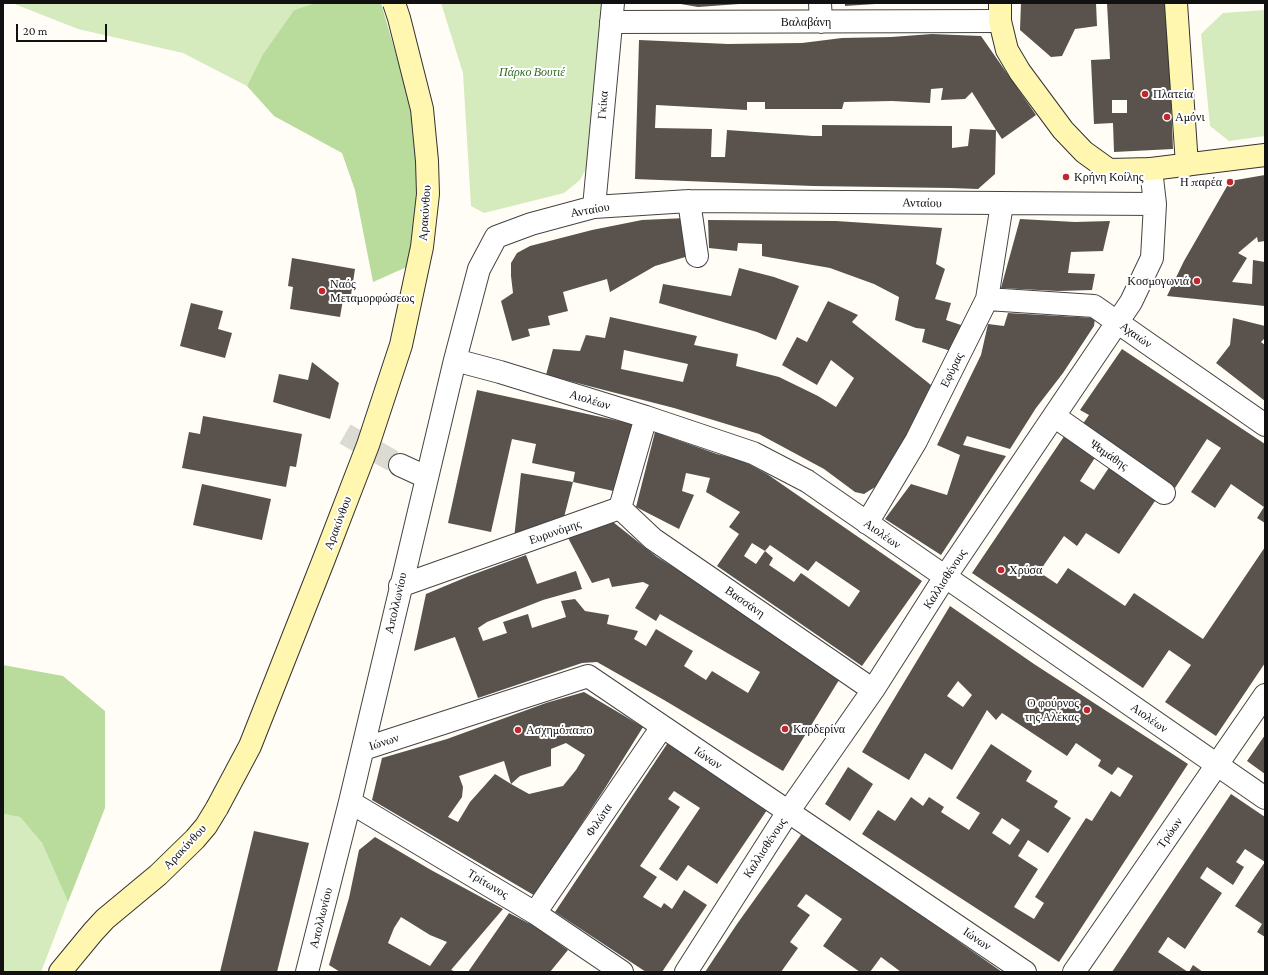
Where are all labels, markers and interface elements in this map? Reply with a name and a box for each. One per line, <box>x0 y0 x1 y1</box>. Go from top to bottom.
street label: Βαλαβάνη <box>781 15 831 29</box>
scale bar <box>18 16 109 42</box>
text: 20 m <box>23 24 47 38</box>
park label: Πάρκο Βουτιέ <box>499 65 565 79</box>
place label: Πλατεία <box>1153 87 1193 101</box>
marker: Πλατεία <box>1140 89 1150 99</box>
street label: Γκίκα <box>595 90 611 120</box>
place label: Αμόνι <box>1175 110 1205 124</box>
marker: Αμόνι <box>1162 112 1172 122</box>
place label: Κρήνη Κοίλης <box>1074 170 1144 184</box>
marker: Κρήνη Κοίλης <box>1061 172 1071 182</box>
place label: Η παρέα <box>1180 175 1222 189</box>
marker: Η παρέα <box>1225 177 1235 187</box>
street label: Αρακύνθου <box>416 185 434 241</box>
street label: Ανταίου <box>902 195 942 211</box>
street label: Ανταίου <box>569 199 611 221</box>
place label: Κοσμογωνιά <box>1127 274 1189 288</box>
marker: Κοσμογωνιά <box>1192 276 1202 286</box>
place label: Ναός Μεταμορφώσεως <box>330 277 414 305</box>
marker: Ναός Μεταμορφώσεως <box>317 286 327 296</box>
street label: Αχαιών <box>1117 319 1155 351</box>
street label: Εφύρας <box>937 350 967 390</box>
street label: Αιολέων <box>568 387 612 413</box>
street label: Ψαμάθης <box>1087 437 1131 473</box>
street label: Αρακύνθου <box>321 494 355 552</box>
street label: Ευρυνόμης <box>527 516 583 548</box>
street label: Αιολέων <box>861 516 903 552</box>
street label: Καλλισθένους <box>920 546 970 612</box>
place label: Χρύσα <box>1009 563 1042 577</box>
marker: Χρύσα <box>996 565 1006 575</box>
street label: Απολλωνίου <box>382 571 410 635</box>
street label: Βασσάνη <box>722 583 768 621</box>
place label: Ο φούρνος της Αλέκας <box>1024 696 1079 724</box>
street label: Αιολέων <box>1128 700 1170 736</box>
marker: Ο φούρνος της Αλέκας <box>1082 705 1092 715</box>
place label: Καρδερίνα <box>793 722 845 736</box>
place label: Ασχημόπαπο <box>526 723 592 737</box>
marker: Καρδερίνα <box>780 724 790 734</box>
marker: Ασχημόπαπο <box>513 725 523 735</box>
street label: Ιώνων <box>367 730 401 754</box>
street label: Ιώνων <box>691 743 725 773</box>
street label: Φιλώτα <box>583 801 615 839</box>
street label: Καλλισθένους <box>740 815 790 881</box>
street label: Τρώων <box>1154 815 1186 851</box>
street label: Αρακύνθου <box>161 822 209 872</box>
street label: Τρίτωνος <box>465 866 511 902</box>
street label: Απολλωνίου <box>306 886 336 950</box>
street label: Ιώνων <box>960 924 994 954</box>

